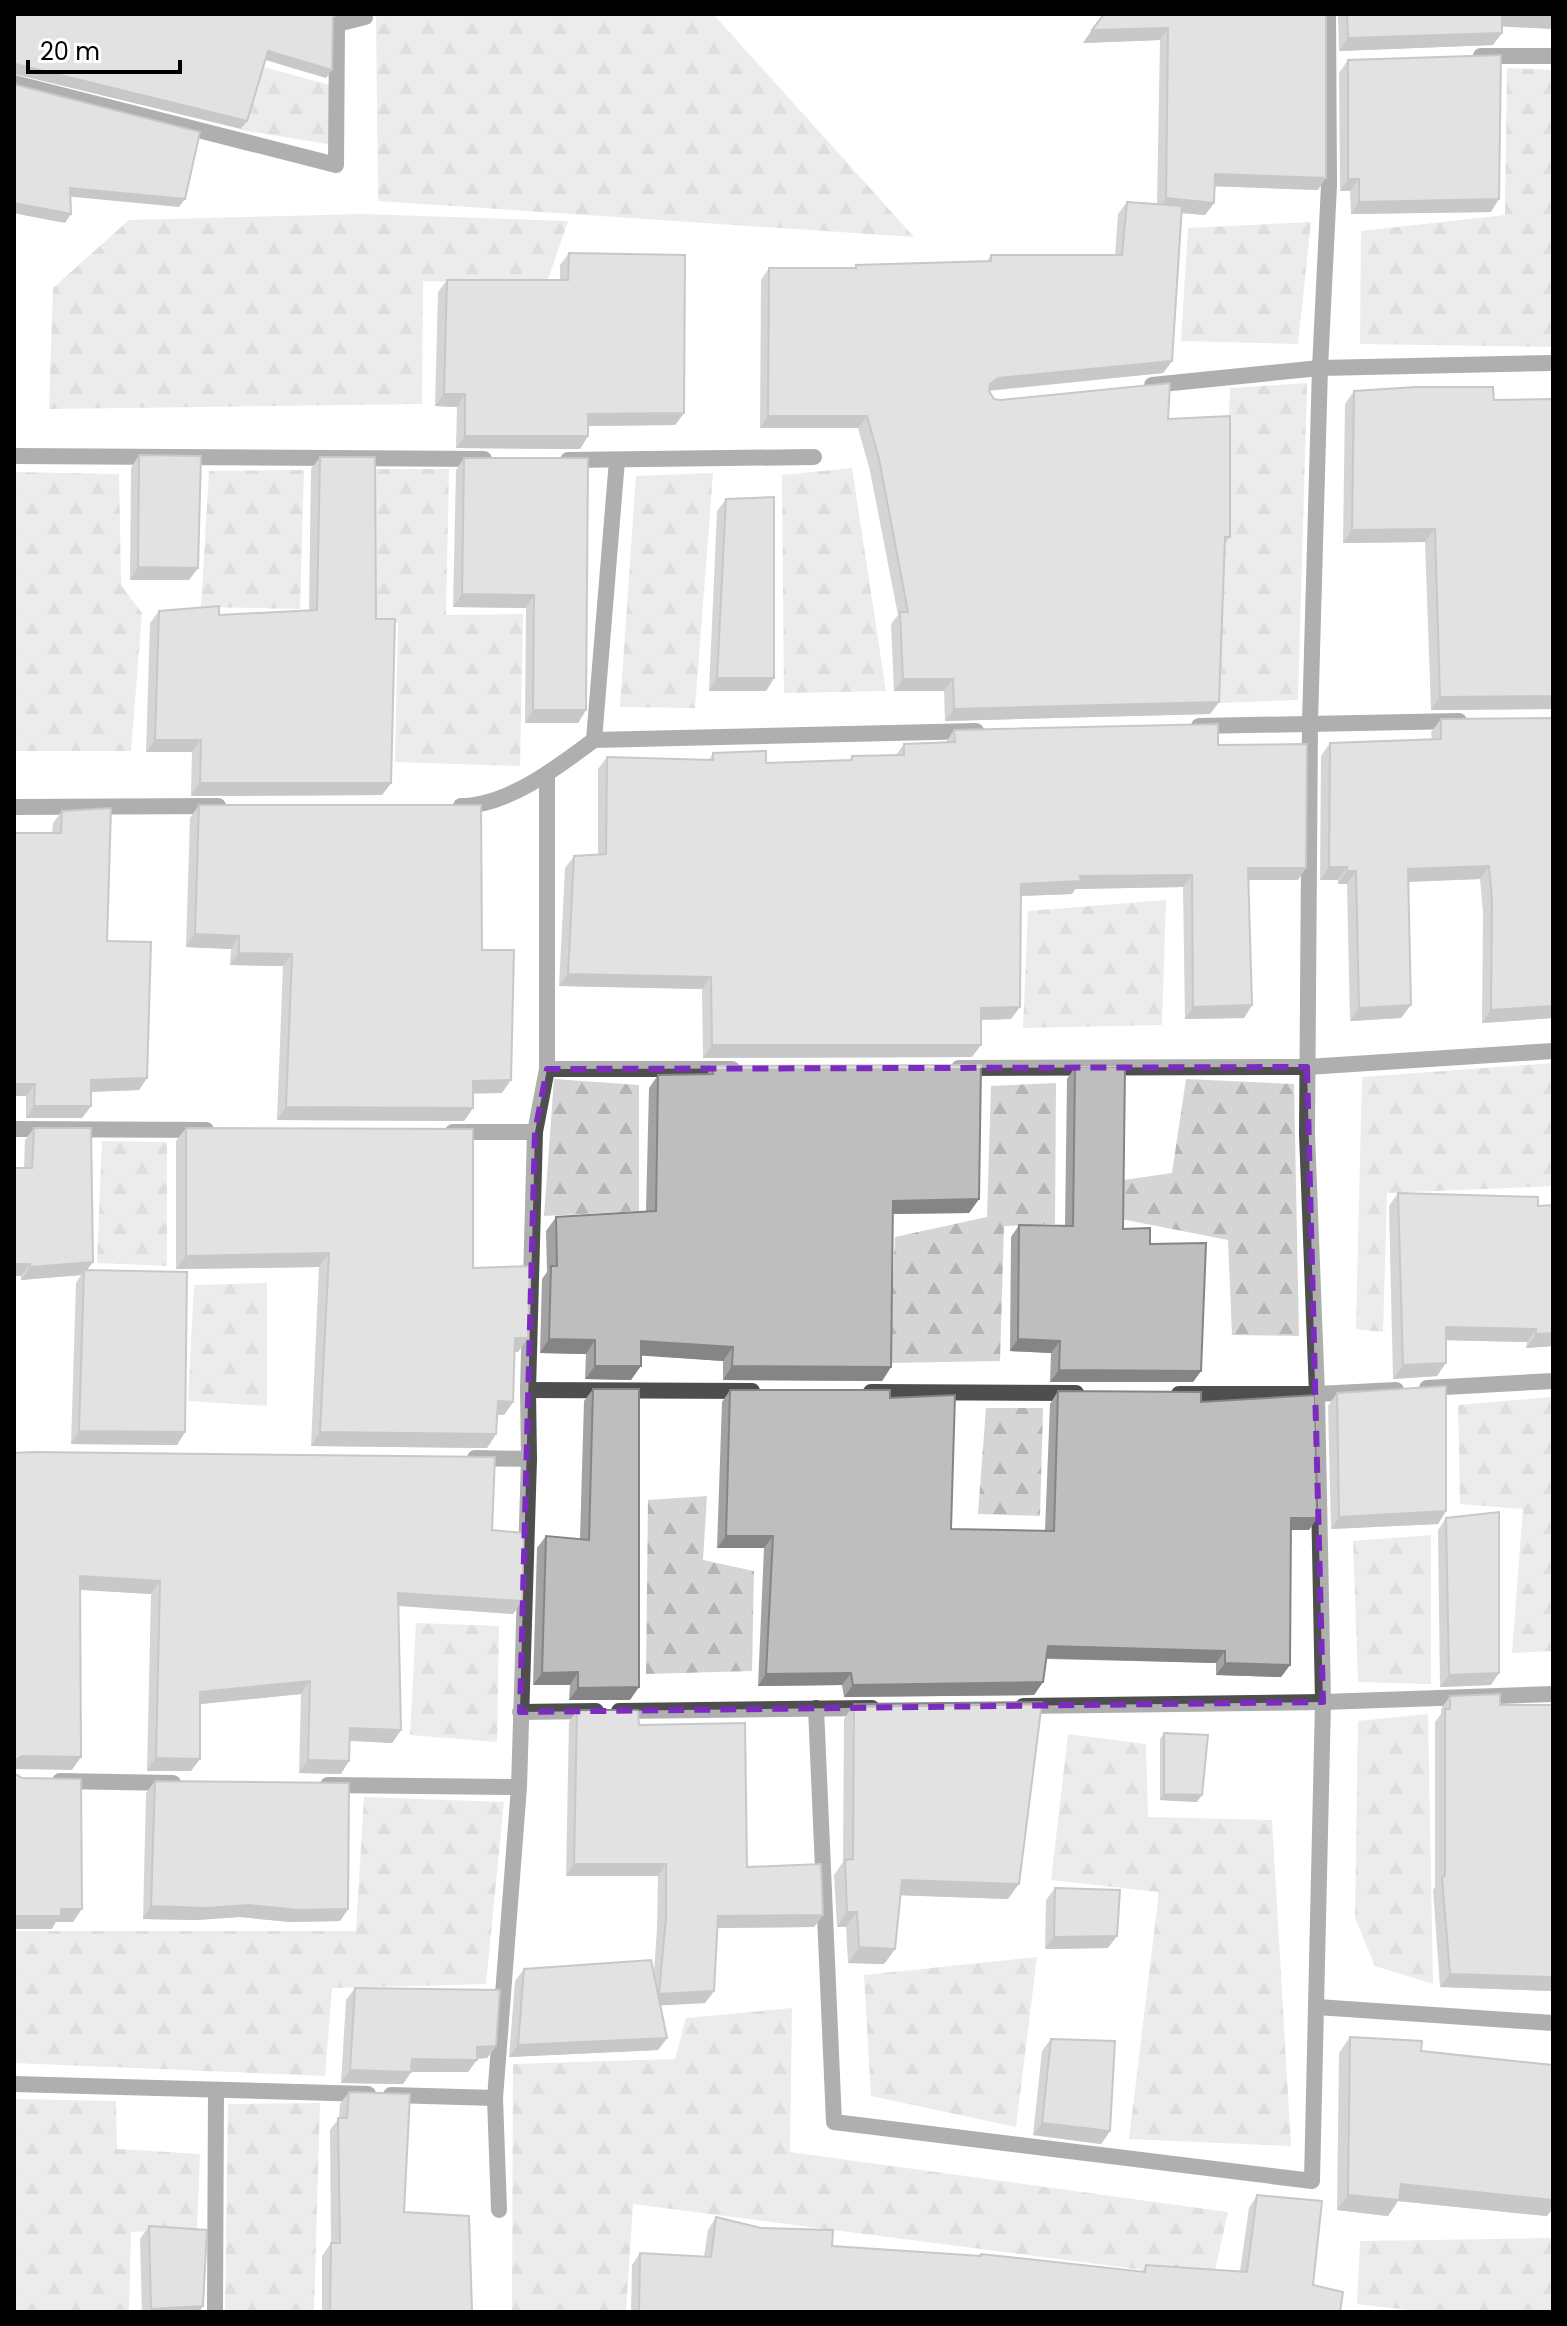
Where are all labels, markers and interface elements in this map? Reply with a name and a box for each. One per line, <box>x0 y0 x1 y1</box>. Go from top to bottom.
scale bar <box>28 24 180 74</box>
text: 20 m <box>40 35 100 68</box>

